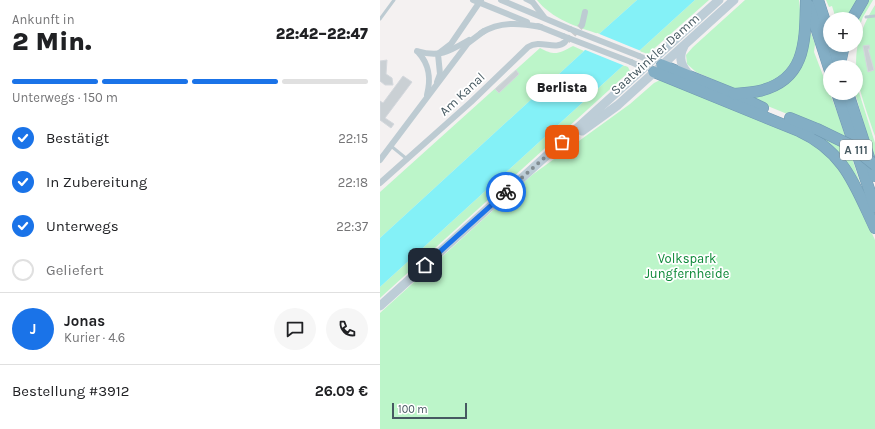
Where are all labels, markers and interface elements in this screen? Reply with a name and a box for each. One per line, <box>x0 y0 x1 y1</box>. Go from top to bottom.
street label: Saatwinkler Damm <box>608 10 702 98</box>
text: Ankunft in <box>12 12 75 27</box>
map controls <box>823 12 863 100</box>
button: + <box>823 12 863 52</box>
text: 22:42–22:47 <box>276 25 368 43</box>
text: 2 Min. <box>12 26 92 57</box>
button: − <box>823 60 863 100</box>
street label: Am Kanal <box>436 69 488 119</box>
callout: Berlista <box>526 74 598 102</box>
text: Berlista <box>537 80 587 95</box>
text: Unterwegs · 150 m <box>12 90 118 105</box>
pin <box>545 125 579 159</box>
icon: check <box>12 127 34 149</box>
text: Bestätigt <box>46 129 109 147</box>
text: 22:15 <box>338 131 368 146</box>
icon: bag <box>551 131 573 153</box>
road number: A 111 <box>840 140 872 160</box>
icon: check <box>12 171 34 193</box>
courier <box>486 172 526 212</box>
text: In Zubereitung <box>46 173 147 191</box>
text: 22:18 <box>338 175 368 190</box>
icon: bike <box>495 181 517 203</box>
icon: check <box>12 215 34 237</box>
text: Unterwegs <box>46 217 119 235</box>
text: 22:37 <box>336 219 368 234</box>
pin <box>408 248 442 282</box>
park label: Volkspark Jungfernheide <box>645 251 730 281</box>
icon: home <box>414 254 436 276</box>
text: Geliefert <box>46 261 104 279</box>
button: chat <box>274 308 316 350</box>
button: phone <box>326 308 368 350</box>
text: Jonas <box>64 312 105 330</box>
text: J <box>30 320 36 338</box>
text: Kurier · 4.6 <box>64 330 125 345</box>
text: Bestellung #3912 <box>12 382 129 400</box>
text: 26.09 € <box>315 382 368 400</box>
scale bar <box>392 401 467 420</box>
text: 100 m <box>398 403 428 416</box>

